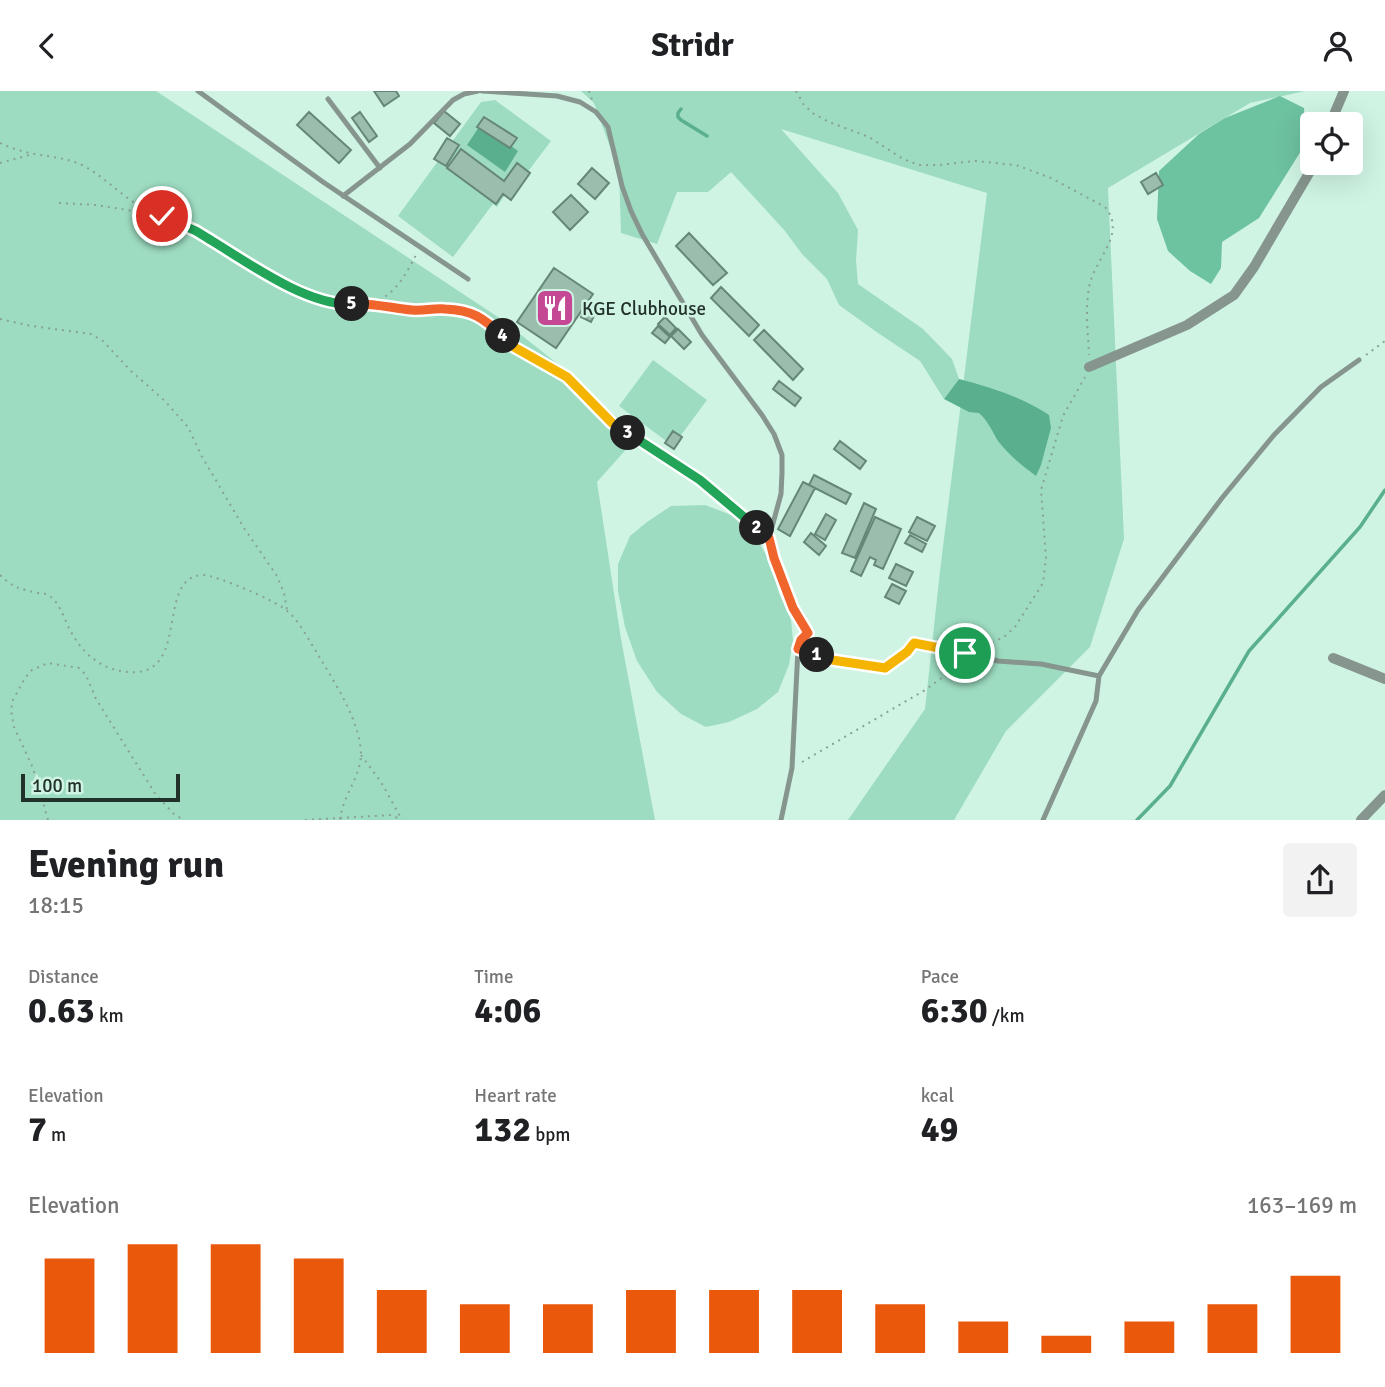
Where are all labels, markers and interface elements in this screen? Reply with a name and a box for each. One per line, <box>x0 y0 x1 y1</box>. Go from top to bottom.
text: Stridr <box>651 26 734 65</box>
icon: back <box>28 27 66 65</box>
icon: person <box>1319 27 1357 65</box>
map controls <box>1300 112 1363 175</box>
button: locate <box>1300 112 1363 175</box>
pin <box>132 186 192 246</box>
icon: check <box>143 197 181 235</box>
pin: 5 <box>334 287 370 321</box>
restaurant icon: KGE Clubhouse <box>534 287 576 329</box>
text: 5 <box>346 291 357 315</box>
place label: KGE Clubhouse <box>582 297 706 321</box>
pin: 4 <box>486 319 520 353</box>
text: 4 <box>497 323 508 347</box>
pin: 3 <box>610 415 646 451</box>
text: 3 <box>622 420 633 444</box>
pin: 2 <box>740 511 774 545</box>
text: 2 <box>751 515 762 539</box>
pin <box>935 623 995 683</box>
icon: arrive <box>946 634 984 672</box>
pin: 1 <box>800 637 834 673</box>
text: 1 <box>811 642 822 666</box>
scale bar <box>21 771 180 803</box>
text: 100 m <box>32 774 82 798</box>
text: Evening run <box>28 841 224 888</box>
button: share <box>1283 843 1357 917</box>
text: 18:15 <box>28 891 84 920</box>
text: Distance <box>28 965 99 989</box>
text: Time <box>474 965 513 989</box>
text: Pace <box>921 965 959 989</box>
text: 0.63 <box>28 989 95 1032</box>
text: 4:06 <box>474 989 541 1032</box>
text: 6:30 <box>921 989 988 1032</box>
text: km <box>95 1004 124 1028</box>
text: /km <box>988 1004 1025 1028</box>
text: Elevation <box>28 1084 104 1108</box>
text: Heart rate <box>474 1084 557 1108</box>
text: kcal <box>921 1084 954 1108</box>
text: 7 <box>28 1108 47 1151</box>
text: 132 <box>474 1108 531 1151</box>
text: 49 <box>921 1108 958 1151</box>
text: m <box>47 1123 66 1147</box>
text: bpm <box>531 1123 570 1147</box>
text: Elevation <box>28 1191 120 1220</box>
text: 163–169 m <box>1247 1191 1357 1220</box>

